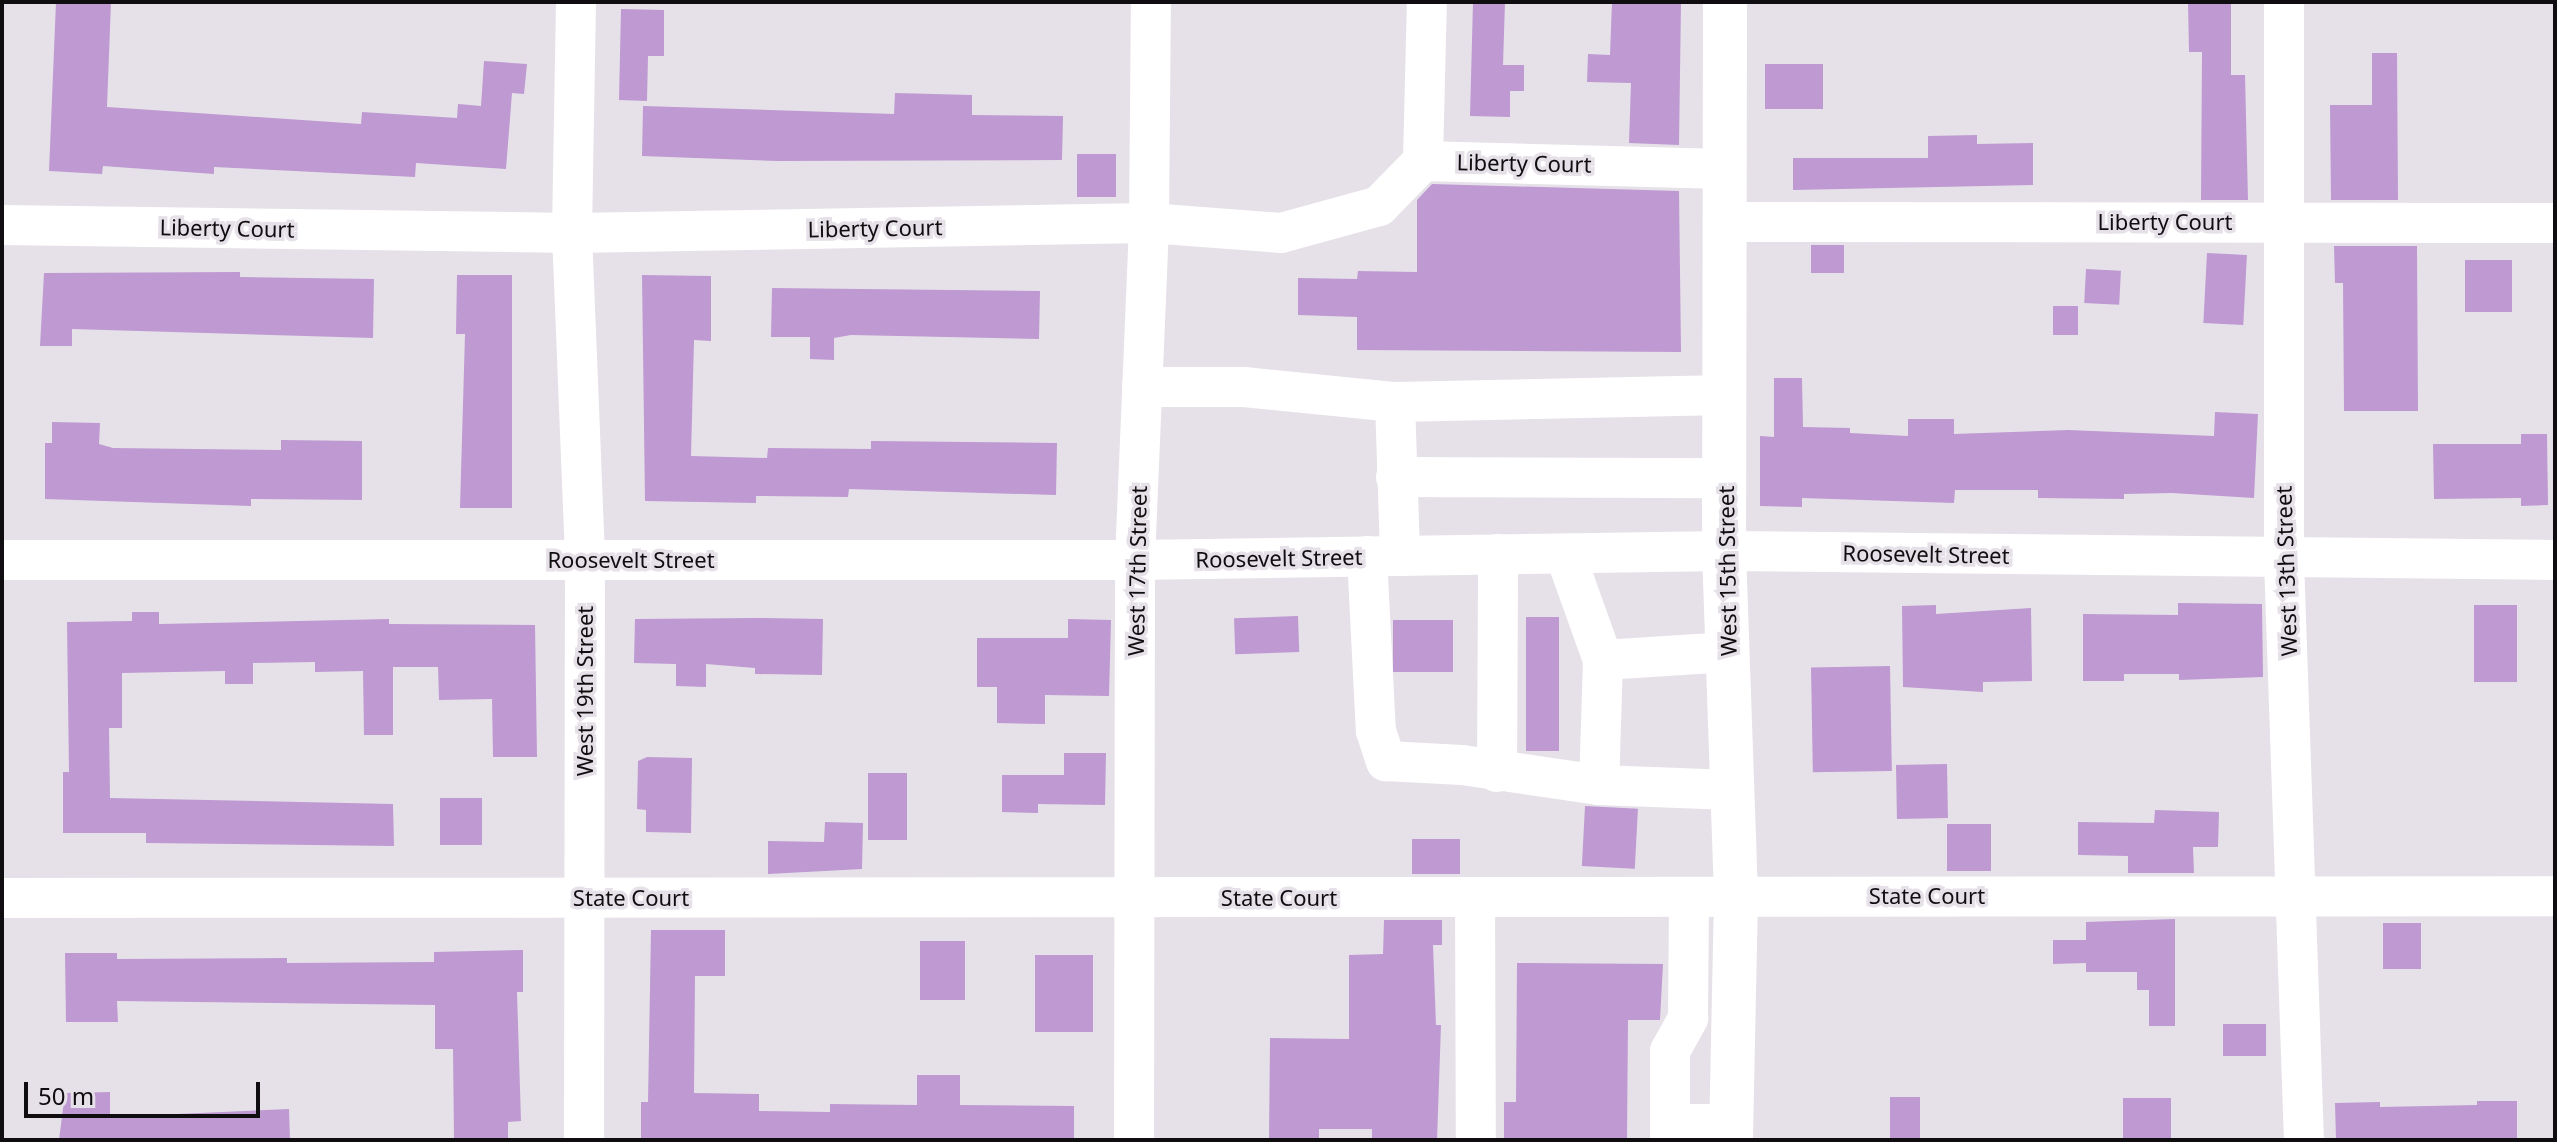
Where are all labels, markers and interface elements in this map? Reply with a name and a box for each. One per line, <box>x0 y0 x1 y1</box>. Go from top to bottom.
street label: Liberty Court <box>1456 149 1592 177</box>
street label: Liberty Court <box>2098 209 2232 235</box>
street label: Liberty Court <box>159 214 295 242</box>
street label: Liberty Court <box>807 214 943 242</box>
street label: West 13th Street <box>2270 485 2302 657</box>
street label: West 17th Street <box>1122 486 1152 656</box>
street label: West 15th Street <box>1712 486 1742 656</box>
street label: Roosevelt Street <box>1842 539 2010 569</box>
street label: Roosevelt Street <box>1195 543 1363 573</box>
street label: Roosevelt Street <box>547 547 715 573</box>
street label: West 19th Street <box>572 606 598 776</box>
street label: State Court <box>1869 883 1985 909</box>
street label: State Court <box>573 885 689 911</box>
street label: State Court <box>1221 885 1337 911</box>
scale bar <box>28 1066 264 1116</box>
text: 50 m <box>38 1079 94 1112</box>

